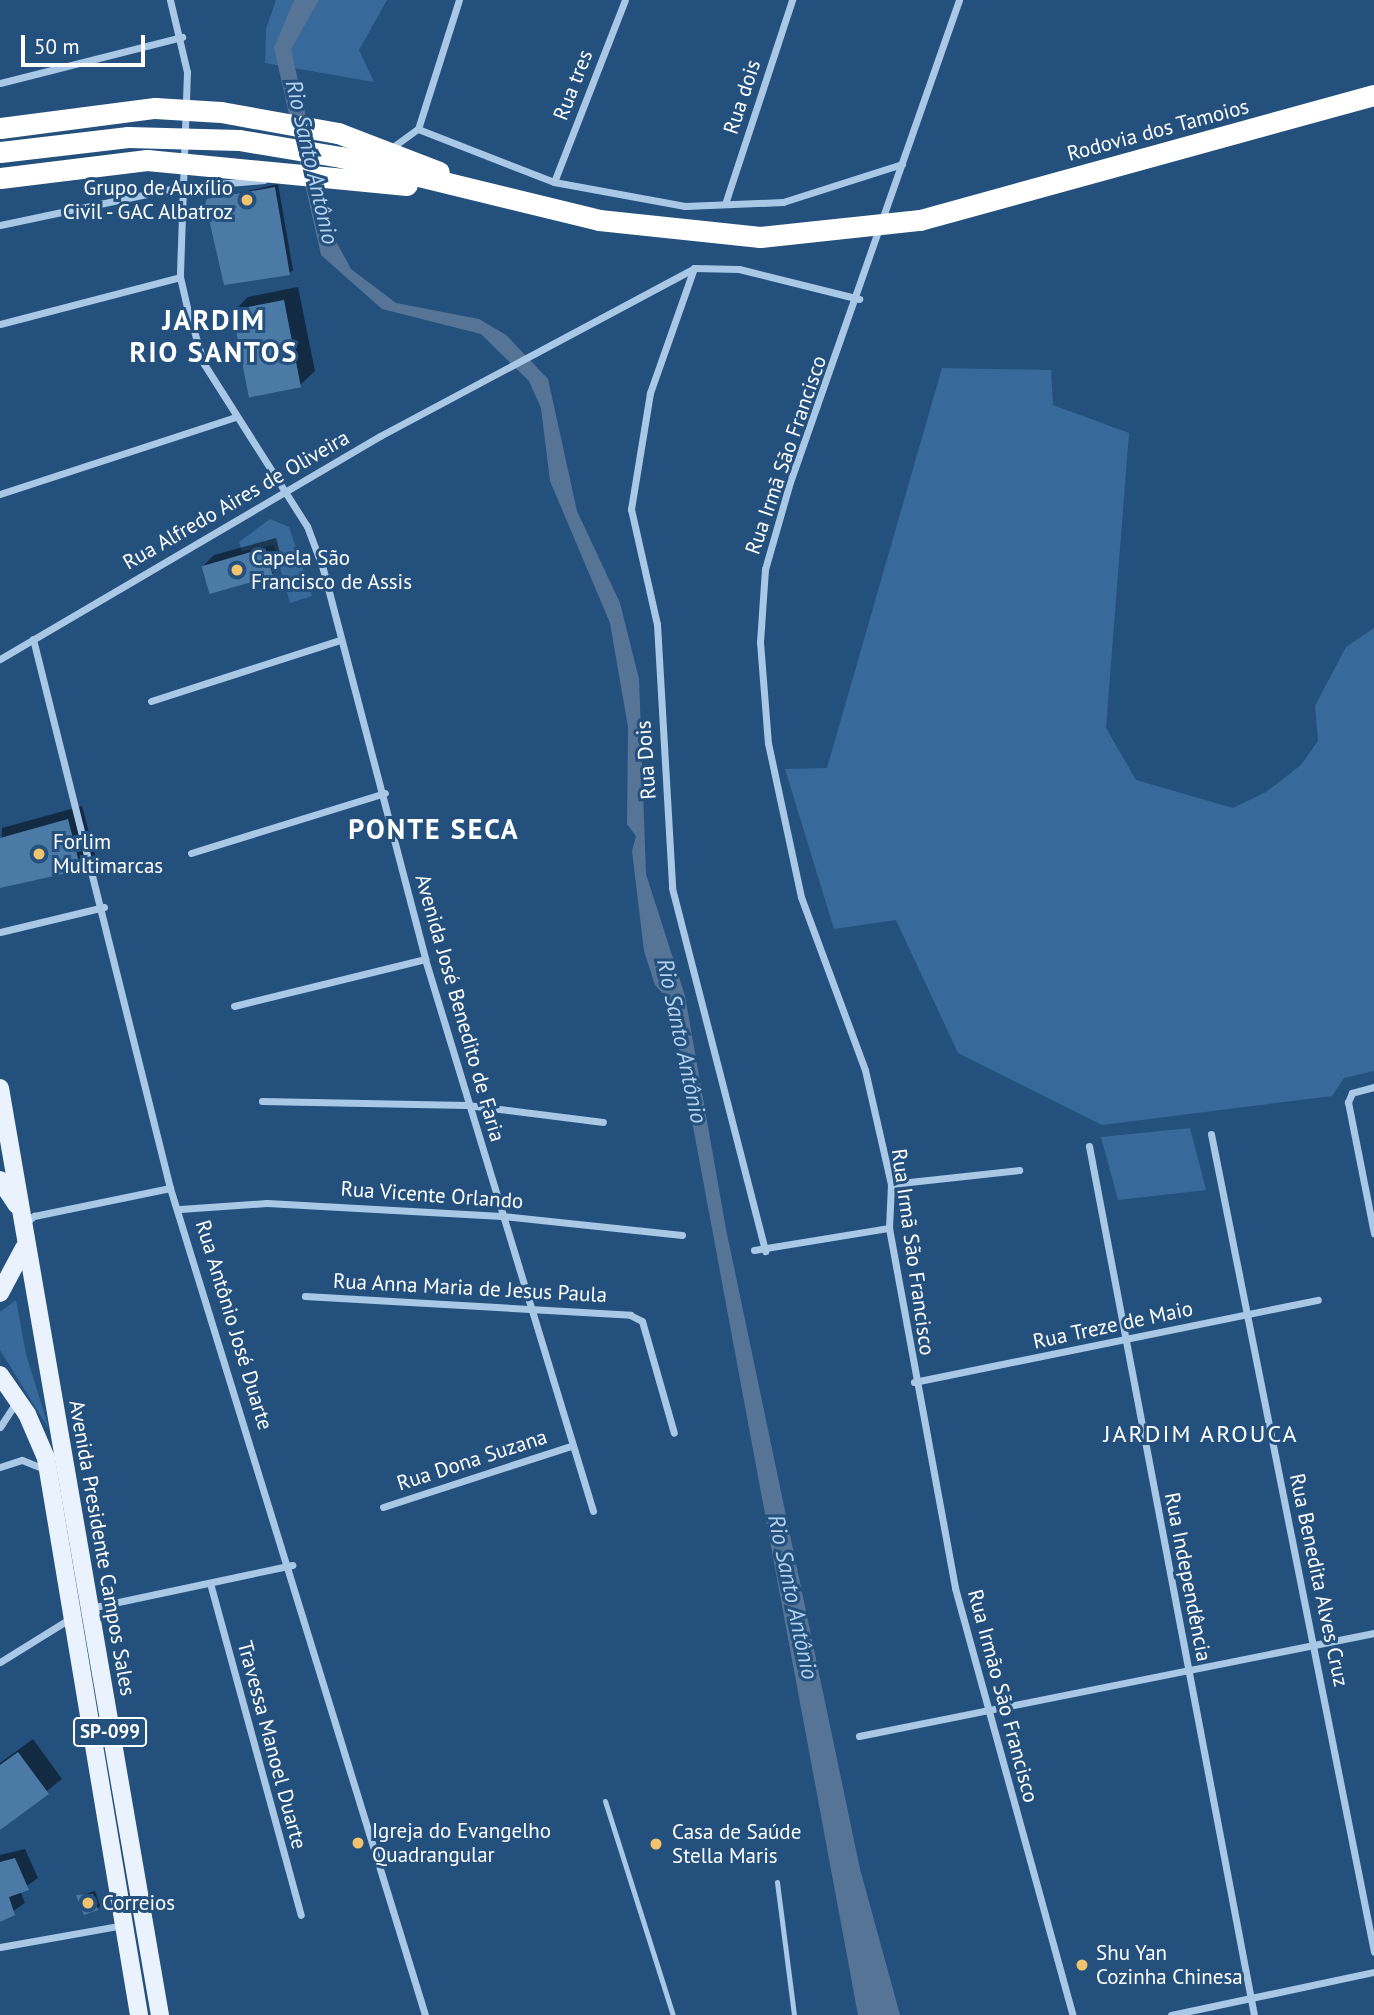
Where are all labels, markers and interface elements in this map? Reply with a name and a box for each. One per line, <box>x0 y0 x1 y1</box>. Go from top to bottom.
scale bar <box>24 21 149 65</box>
text: 50 m <box>34 33 80 60</box>
street label: Rua tres <box>548 46 598 124</box>
street label: Rua dois <box>718 57 766 137</box>
water label: Rio Santo Antônio <box>280 77 344 247</box>
street label: Rodovia dos Tamoios <box>1064 94 1252 166</box>
place label: Grupo de Auxílio Civil - GAC Albatroz <box>58 175 233 225</box>
marker: Grupo de Auxílio Civil - GAC Albatroz <box>239 192 255 208</box>
district label: JARDIM RIO SANTOS <box>131 303 297 369</box>
street label: Rua Irmã São Francisco <box>740 352 832 558</box>
street label: Rua Alfredo Aires de Oliveira <box>118 425 354 575</box>
place label: Capela São Francisco de Assis <box>251 545 413 595</box>
marker: Capela São Francisco de Assis <box>229 562 245 578</box>
street label: Rua Dois <box>631 720 661 800</box>
district label: PONTE SECA <box>350 812 518 846</box>
place label: Forlim Multimarcas <box>53 829 163 879</box>
marker: Forlim Multimarcas <box>31 846 47 862</box>
street label: Avenida José Benedito de Faria <box>410 871 510 1145</box>
water label: Rio Santo Antônio <box>651 956 713 1126</box>
street label: Rua Irmã São Francisco <box>886 1147 940 1357</box>
street label: Rua Vicente Orlando <box>340 1176 524 1214</box>
street label: Rua Antônio José Duarte <box>190 1217 278 1433</box>
street label: Rua Anna Maria de Jesus Paula <box>332 1268 608 1308</box>
street label: Rua Treze de Maio <box>1030 1296 1196 1354</box>
street label: Avenida Presidente Campos Sales <box>64 1398 140 1698</box>
district label: JARDIM AROUCA <box>1105 1420 1297 1448</box>
street label: Rua Dona Suzana <box>394 1424 550 1496</box>
street label: Rua Benedita Alves Cruz <box>1284 1471 1354 1689</box>
street label: Rua Independência <box>1159 1490 1217 1664</box>
water label: Rio Santo Antônio <box>762 1512 824 1682</box>
street label: Rua Irmão São Francisco <box>962 1587 1044 1805</box>
street label: Travessa Manoel Duarte <box>232 1638 312 1852</box>
road number: SP-099 <box>72 1716 148 1748</box>
place label: Igreja do Evangelho Quadrangular <box>372 1818 551 1868</box>
place label: Casa de Saúde Stella Maris <box>672 1819 801 1869</box>
marker: Casa de Saúde Stella Maris <box>646 1834 666 1854</box>
marker: Igreja do Evangelho Quadrangular <box>350 1835 366 1851</box>
place label: Correios <box>102 1890 175 1916</box>
marker: Correios <box>80 1895 96 1911</box>
place label: Shu Yan Cozinha Chinesa <box>1096 1940 1243 1990</box>
marker: Shu Yan Cozinha Chinesa <box>1074 1957 1090 1973</box>

